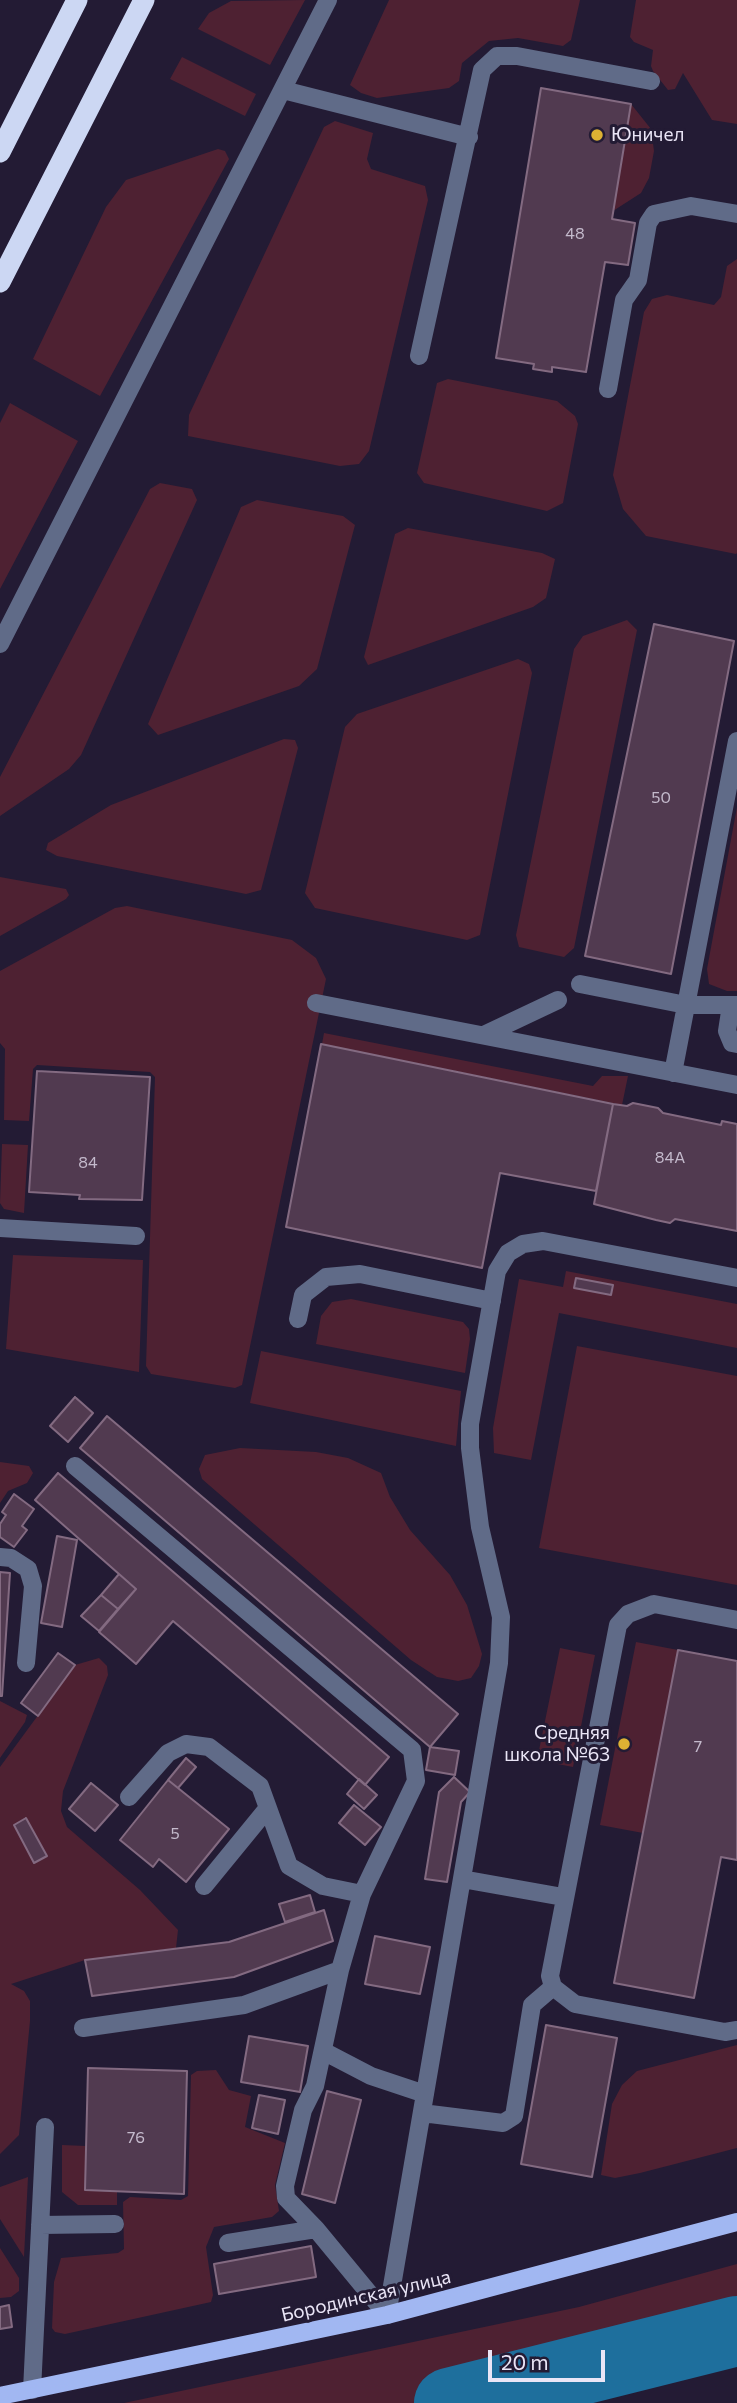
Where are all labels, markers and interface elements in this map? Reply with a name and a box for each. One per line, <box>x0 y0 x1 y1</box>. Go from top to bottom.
place label: Юничел <box>611 124 684 146</box>
marker: Юничел <box>589 127 605 143</box>
house number: 48 <box>565 224 585 244</box>
house number: 50 <box>651 788 671 808</box>
house number: 84А <box>655 1148 685 1168</box>
house number: 84 <box>78 1153 98 1173</box>
place label: Средняя школа №63 <box>504 1722 610 1766</box>
marker: Средняя школа №63 <box>616 1736 632 1752</box>
house number: 7 <box>694 1737 702 1757</box>
house number: 5 <box>170 1824 180 1844</box>
house number: 76 <box>127 2128 145 2148</box>
street label: Бородинская улица <box>279 2265 453 2327</box>
scale bar <box>492 2336 609 2380</box>
text: 20 m <box>501 2349 549 2374</box>

